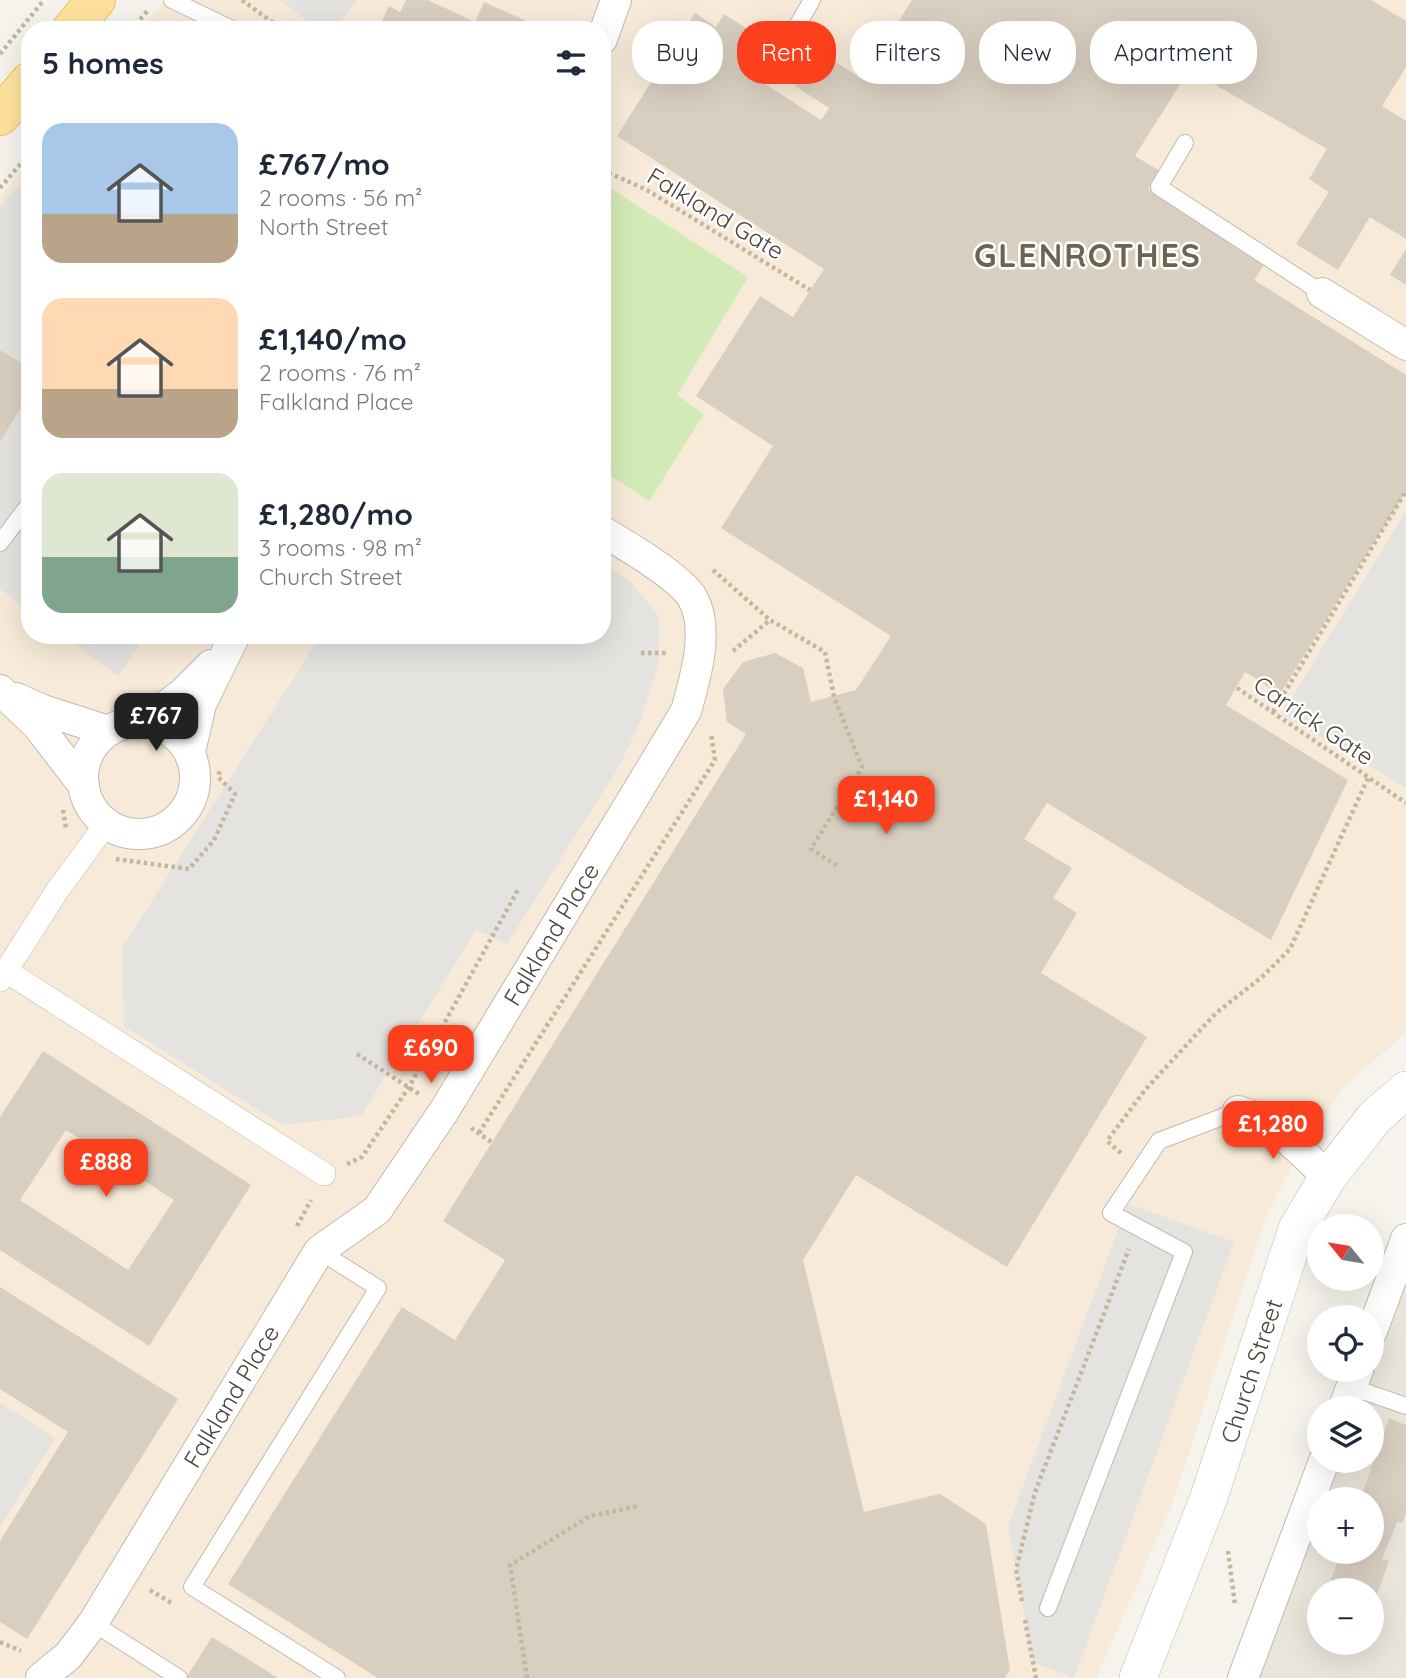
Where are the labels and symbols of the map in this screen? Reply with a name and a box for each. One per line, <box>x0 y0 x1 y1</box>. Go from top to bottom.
street label: Falkland Gate <box>642 160 790 266</box>
district label: GLENROTHES <box>974 235 1202 275</box>
street label: Carrick Gate <box>1248 669 1380 771</box>
pin: £767 <box>115 694 197 753</box>
pin: £1,140 <box>829 776 943 836</box>
street label: Falkland Place <box>497 857 605 1011</box>
pin: £690 <box>390 1026 472 1085</box>
pin: £1,280 <box>1216 1102 1330 1161</box>
pin: £888 <box>65 1140 147 1199</box>
north arrow <box>1307 1214 1384 1292</box>
street label: Church Street <box>1214 1295 1288 1447</box>
street label: Falkland Place <box>177 1319 285 1473</box>

